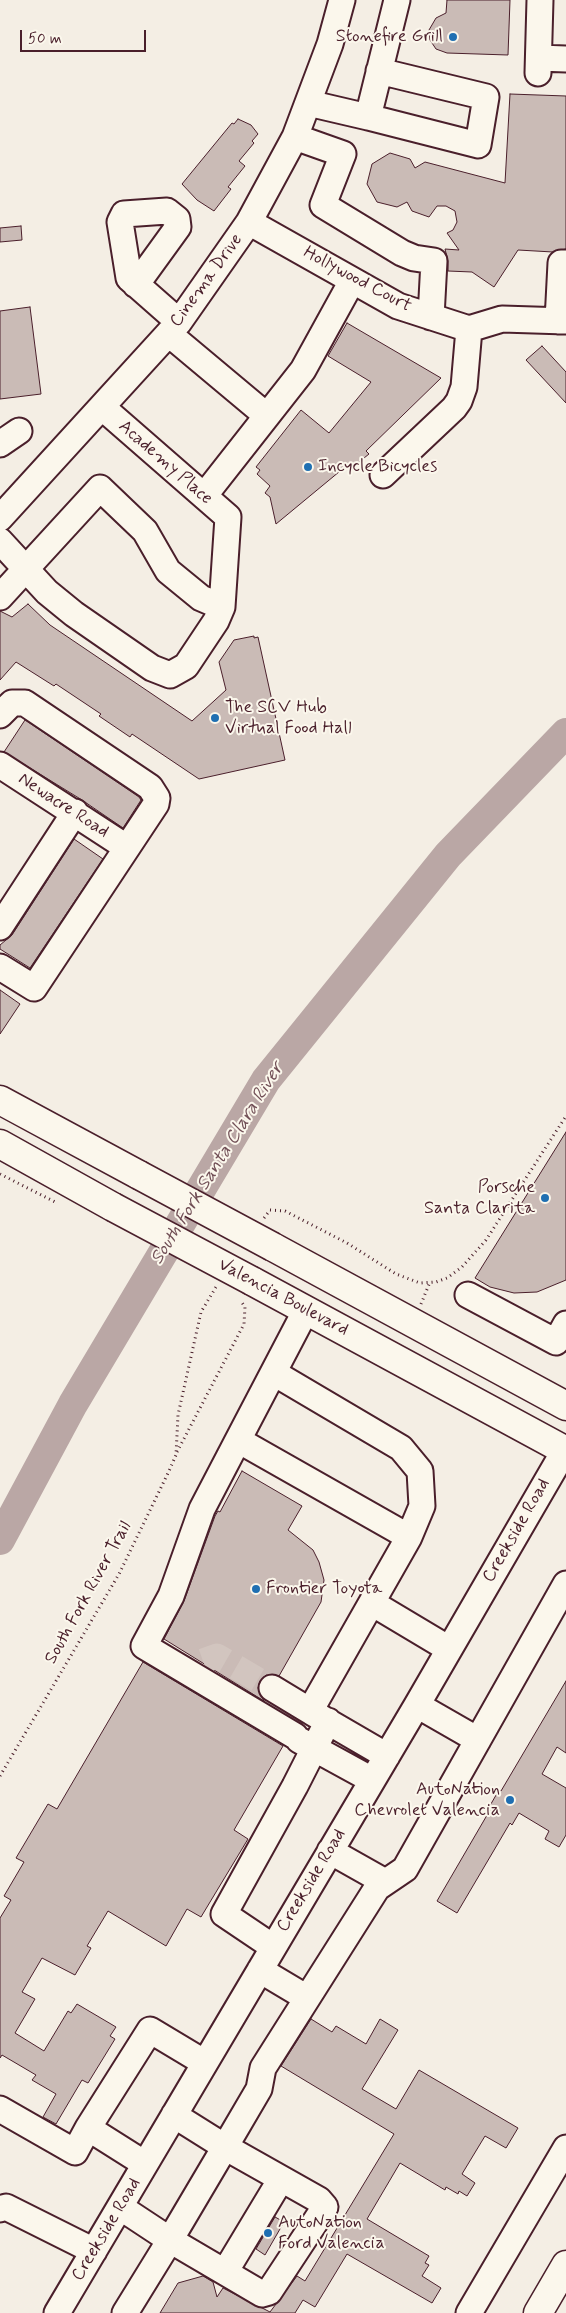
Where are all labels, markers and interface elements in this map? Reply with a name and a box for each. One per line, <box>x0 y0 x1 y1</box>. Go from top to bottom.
scale bar <box>22 20 149 52</box>
place label: Stonefire Grill <box>336 26 443 48</box>
text: 50 m <box>28 29 62 49</box>
marker: Stonefire Grill <box>447 31 459 43</box>
street label: Cinema Drive <box>166 230 248 332</box>
street label: Hollywood Court <box>299 242 415 318</box>
street label: Academy Place <box>113 416 217 510</box>
place label: Incycle Bicycles <box>318 456 437 478</box>
marker: Incycle Bicycles <box>302 461 314 473</box>
place label: The SCV Hub Virtual Food Hall <box>225 697 351 740</box>
marker: The SCV Hub Virtual Food Hall <box>209 712 221 724</box>
street label: Newacre Road <box>14 769 112 843</box>
water label: South Fork Santa Clara River <box>146 1059 290 1269</box>
place label: Porsche Santa Clarita <box>424 1177 535 1220</box>
marker: Porsche Santa Clarita <box>539 1192 551 1204</box>
street label: Valencia Boulevard <box>214 1255 352 1341</box>
street label: Creekside Road <box>479 1475 555 1587</box>
street label: South Fork River Trail <box>41 1518 137 1668</box>
place label: Frontier Toyota <box>266 1578 382 1600</box>
marker: Frontier Toyota <box>250 1583 262 1595</box>
place label: AutoNation Chevrolet Valencia <box>354 1779 500 1822</box>
marker: AutoNation Chevrolet Valencia <box>504 1794 516 1806</box>
street label: Creekside Road <box>273 1826 351 1936</box>
street label: Creekside Road <box>68 2175 146 2285</box>
place label: AutoNation Ford Valencia <box>278 2212 385 2254</box>
marker: AutoNation Ford Valencia <box>262 2227 274 2239</box>

